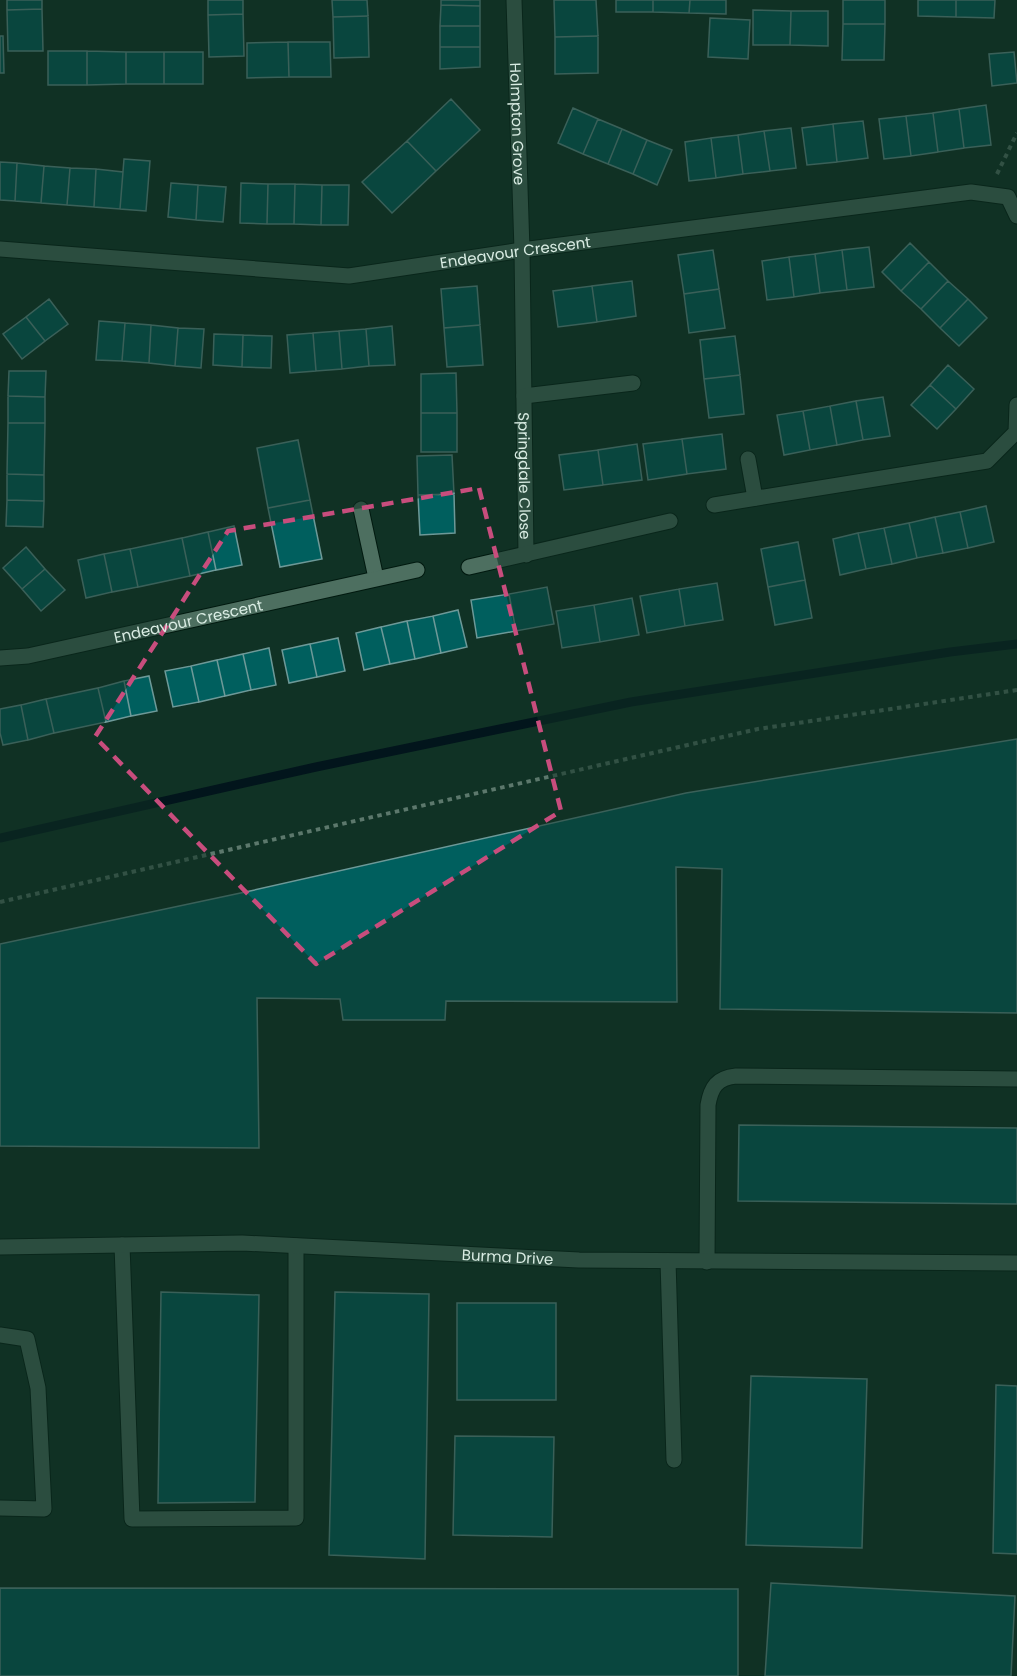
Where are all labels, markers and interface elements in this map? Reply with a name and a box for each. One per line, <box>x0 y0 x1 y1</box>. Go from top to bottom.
street label: Holmpton Grove <box>506 62 530 186</box>
street label: Endeavour Crescent <box>438 231 592 273</box>
street label: Springdale Close <box>514 412 536 540</box>
street label: Endeavour Crescent <box>112 594 265 647</box>
street label: Burma Drive <box>461 1244 554 1269</box>

